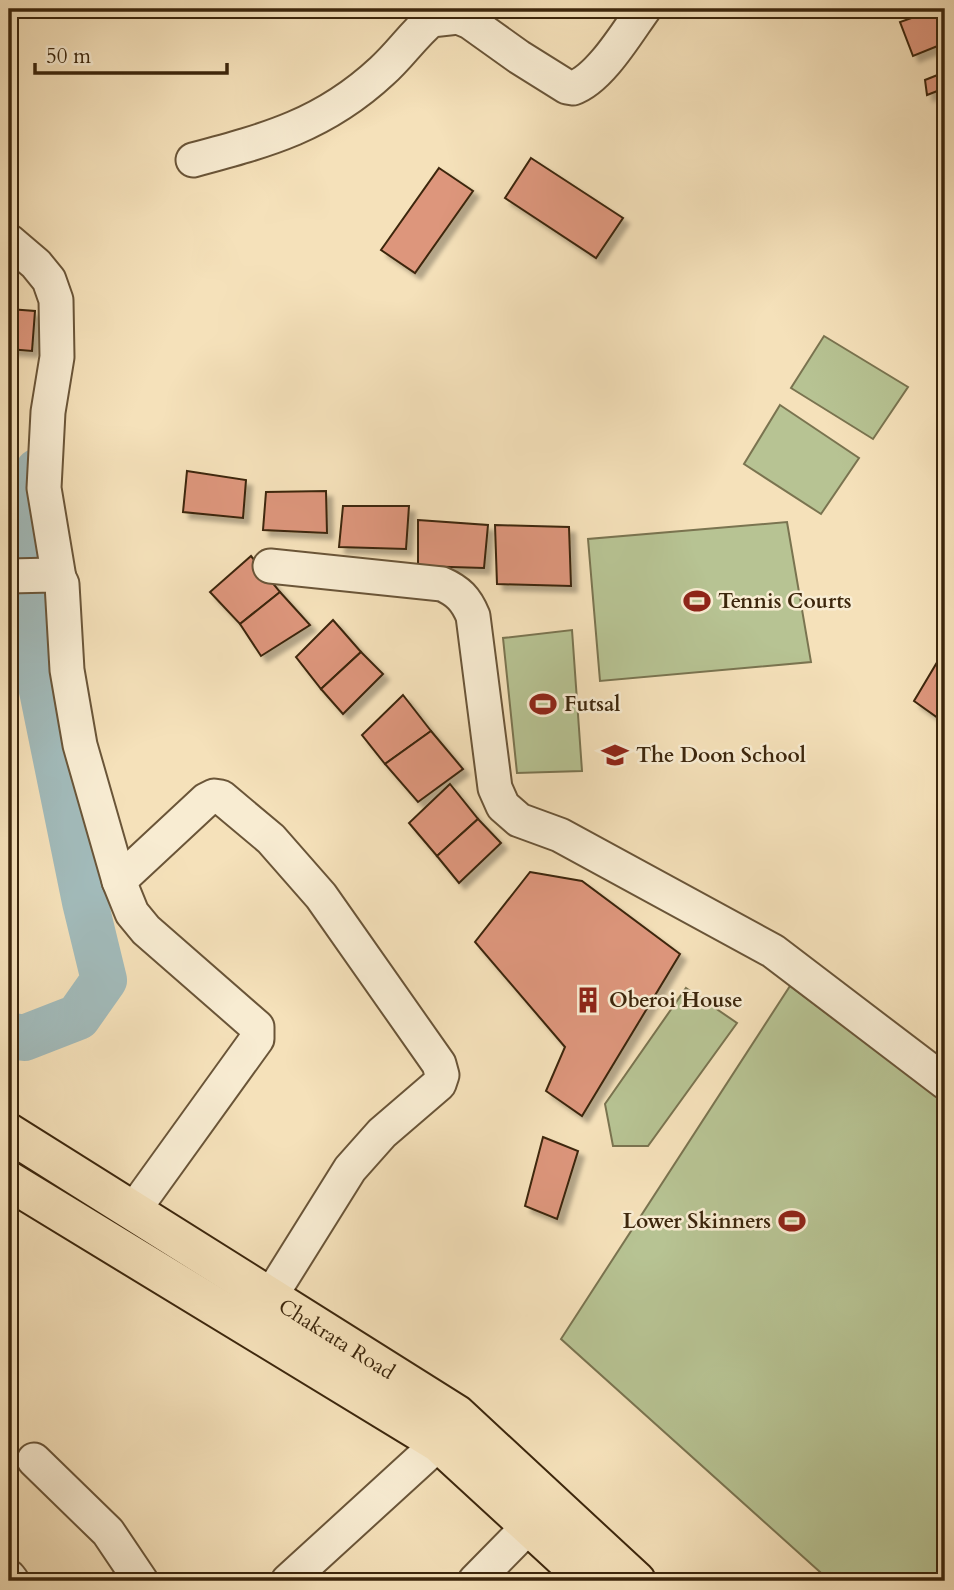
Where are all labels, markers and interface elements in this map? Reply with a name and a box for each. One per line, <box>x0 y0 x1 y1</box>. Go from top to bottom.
scale bar <box>35 32 228 76</box>
text: 50 m <box>46 42 91 71</box>
sports icon: Tennis Courts <box>682 586 712 616</box>
place label: Tennis Courts <box>718 587 852 616</box>
sports icon: Futsal <box>528 689 558 719</box>
place label: Futsal <box>564 690 620 719</box>
school or university icon: The Doon School <box>600 740 630 770</box>
place label: The Doon School <box>636 741 806 770</box>
building icon: Oberoi House <box>573 985 603 1015</box>
place label: Oberoi House <box>609 986 743 1015</box>
sports icon: Lower Skinners <box>777 1206 807 1236</box>
place label: Lower Skinners <box>623 1207 771 1236</box>
street label: Chakrata Road <box>273 1292 400 1386</box>

